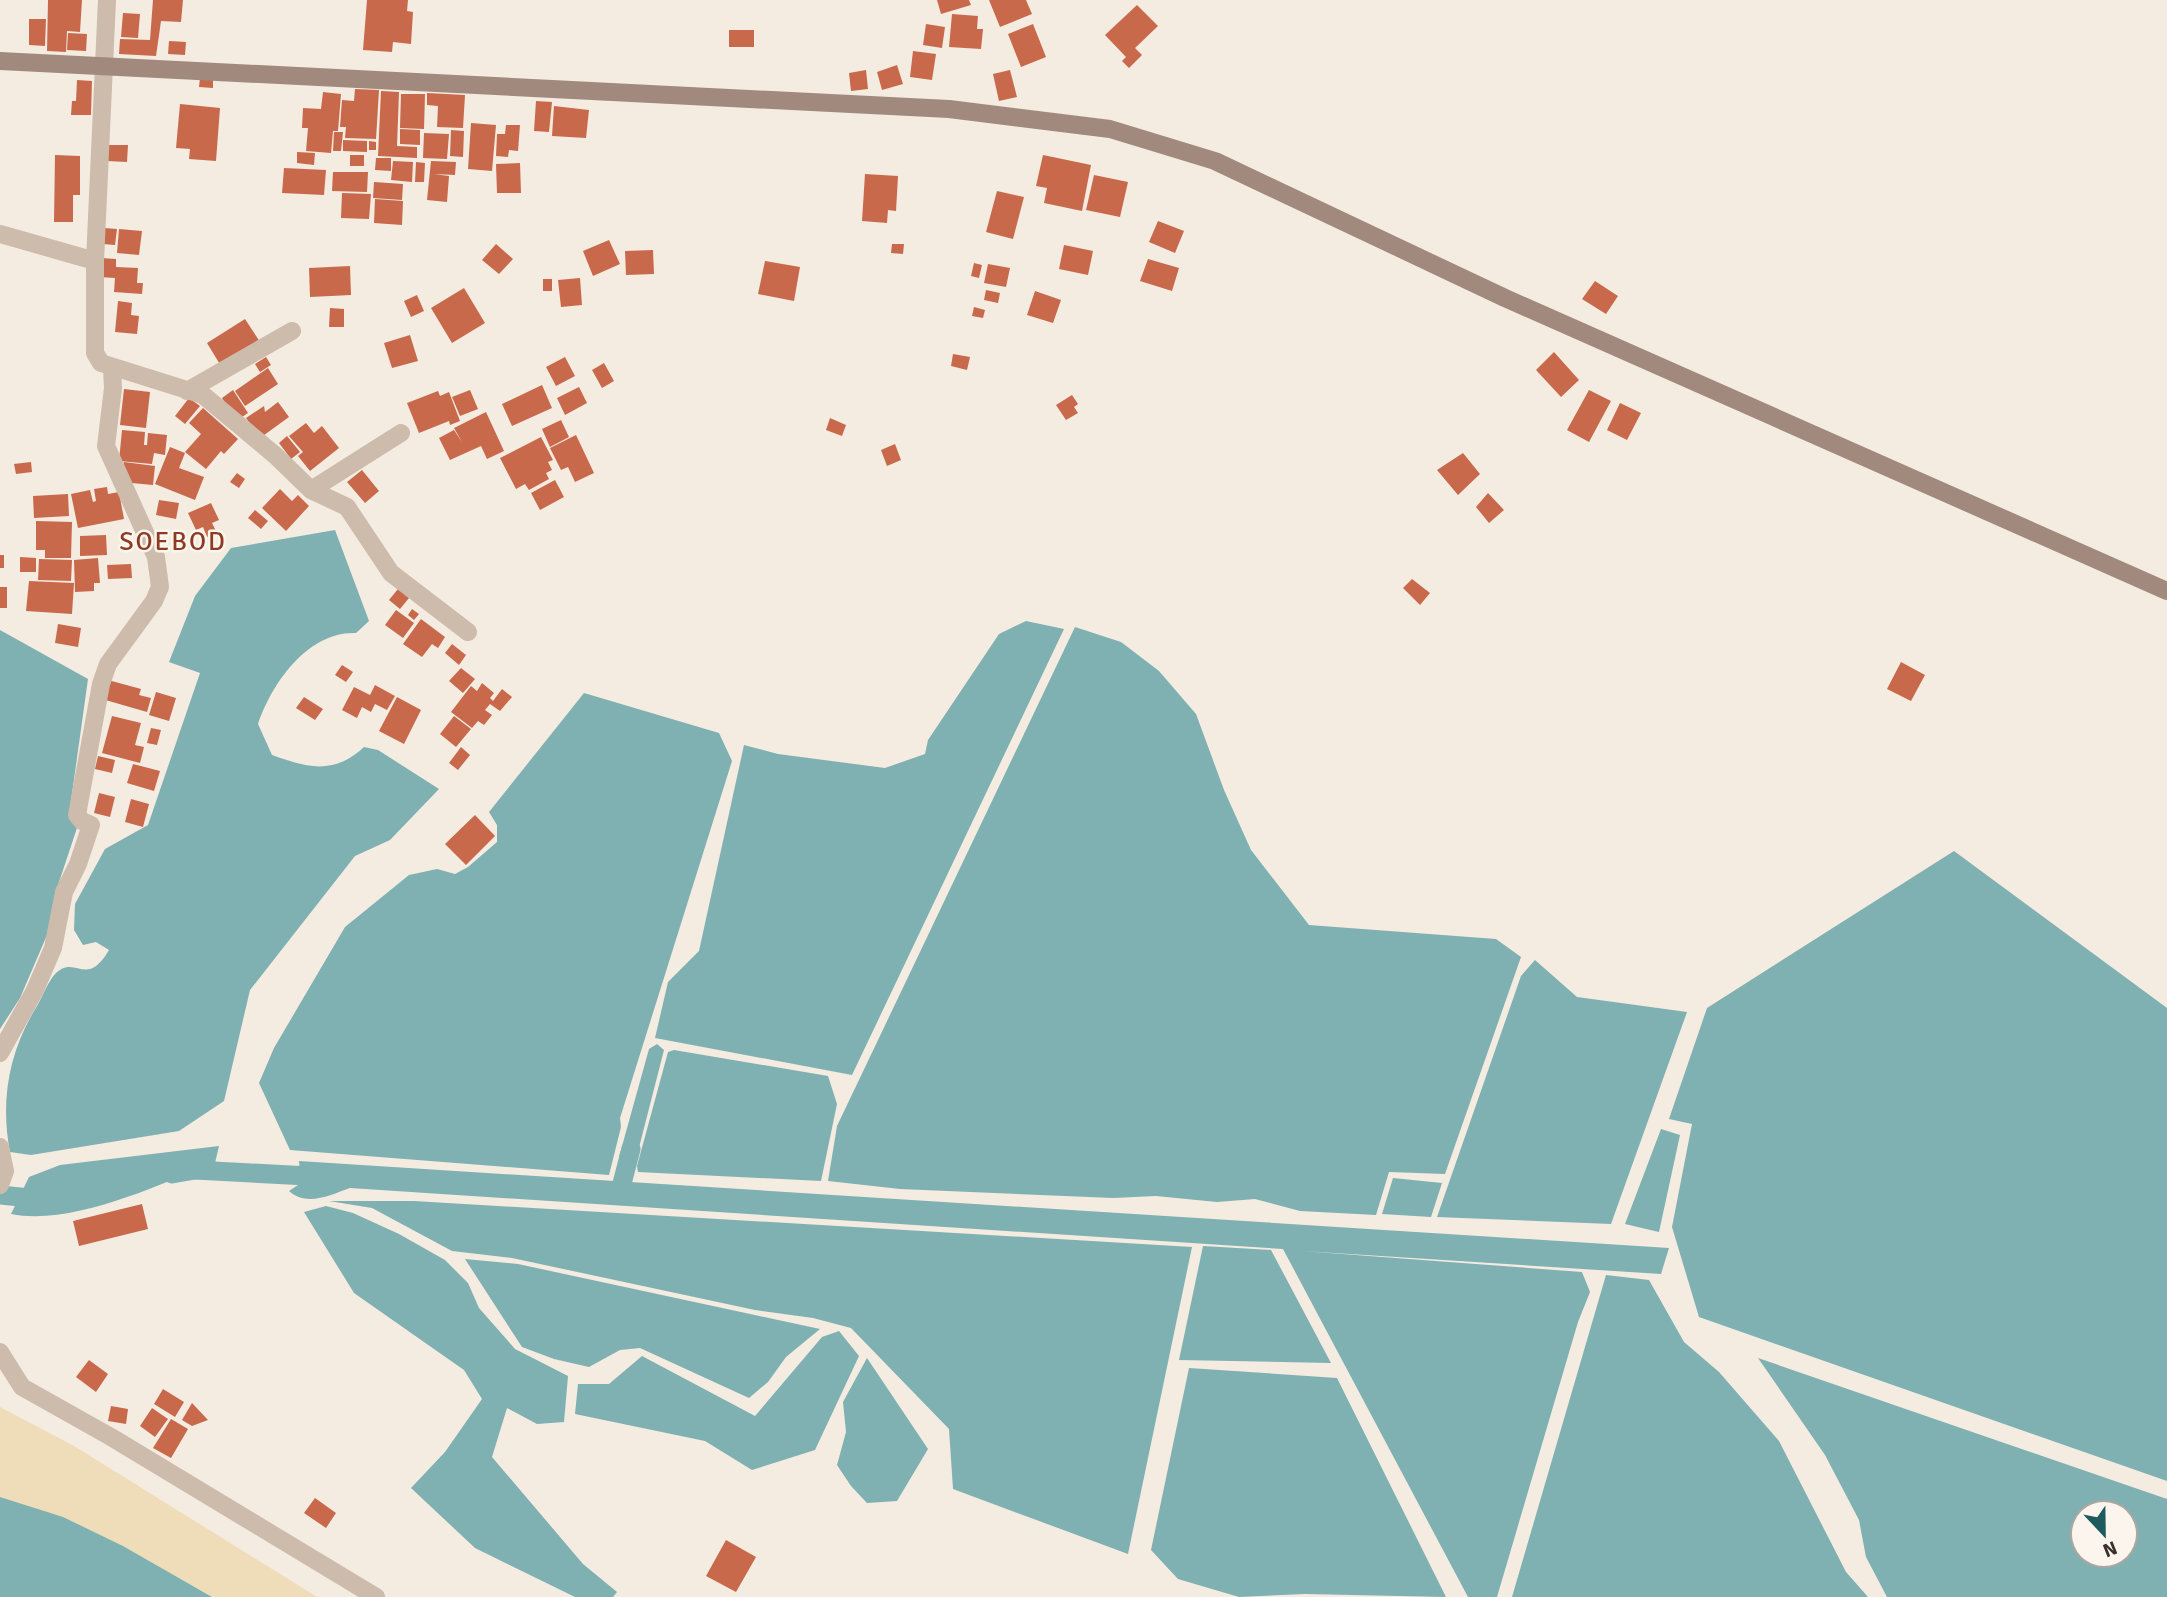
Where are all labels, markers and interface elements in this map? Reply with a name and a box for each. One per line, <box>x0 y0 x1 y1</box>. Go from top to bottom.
district label: SOEBOD <box>119 526 227 558</box>
north arrow <box>2069 1499 2139 1569</box>
text: N <box>2099 1535 2121 1562</box>

